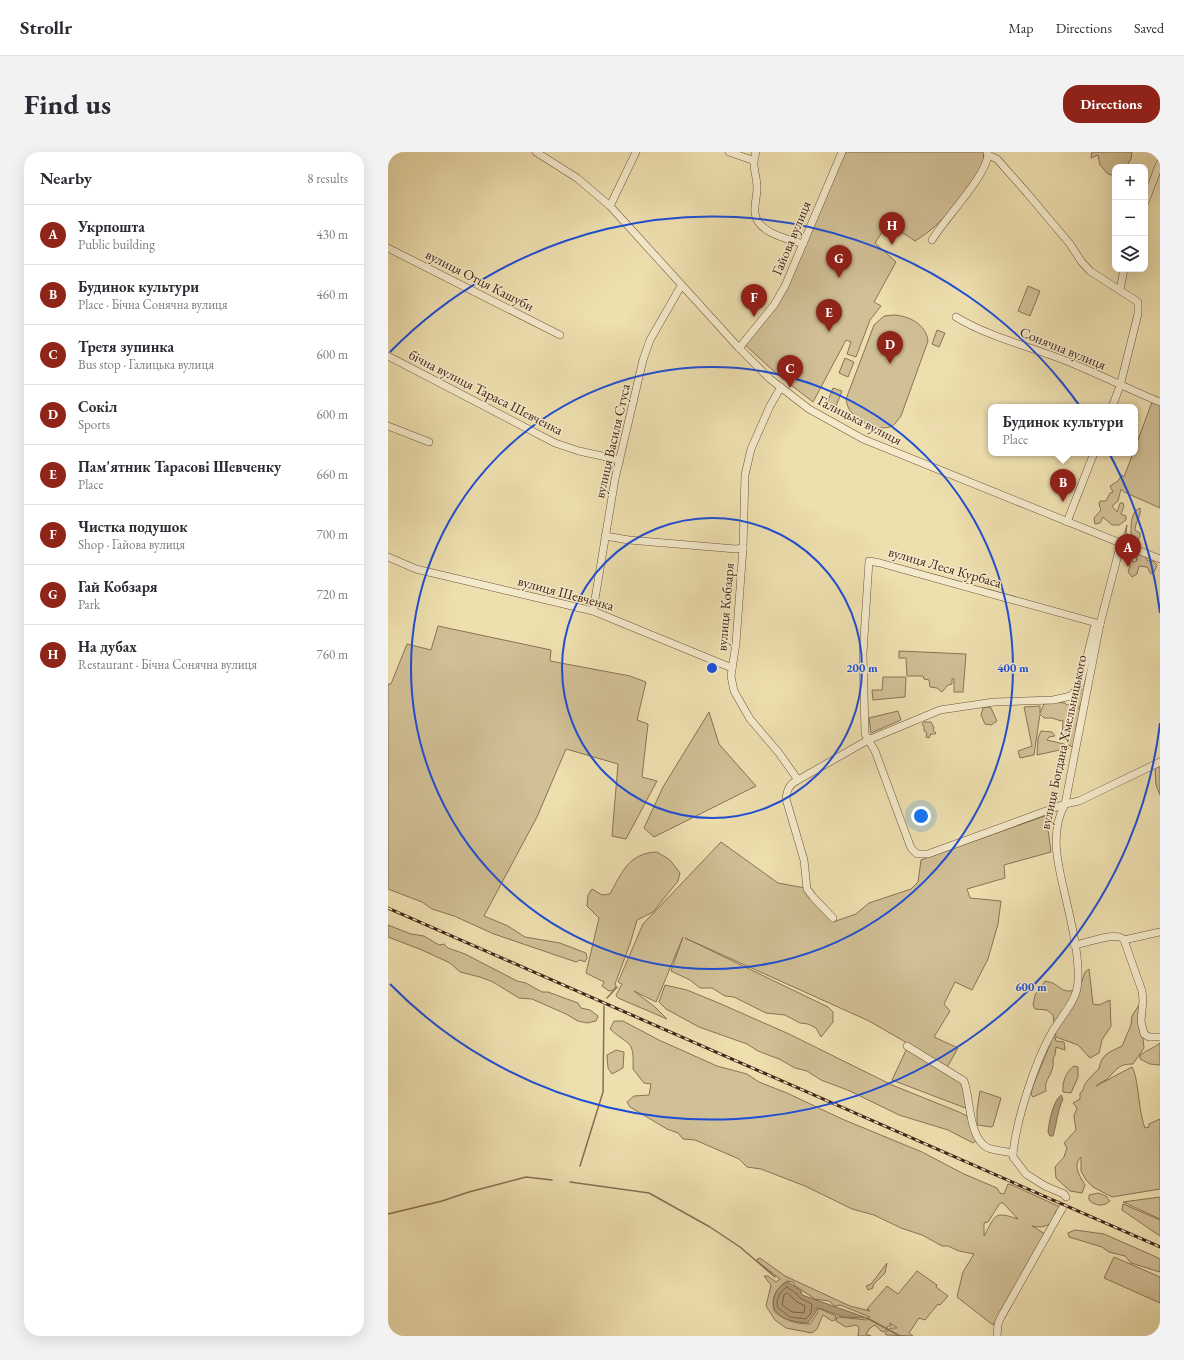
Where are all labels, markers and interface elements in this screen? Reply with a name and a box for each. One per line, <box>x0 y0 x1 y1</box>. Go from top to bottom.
text: Strollr <box>20 15 72 40</box>
text: Map <box>1008 19 1034 37</box>
text: Directions <box>1056 19 1112 37</box>
text: Saved <box>1134 19 1164 37</box>
button: Directions <box>1063 85 1160 123</box>
text: Find us <box>24 86 111 122</box>
map controls <box>1112 164 1148 272</box>
button: + <box>1112 164 1148 200</box>
text: Nearby <box>40 167 92 189</box>
text: 8 results <box>307 170 348 187</box>
street label: Гайова вулиця <box>767 198 815 278</box>
button: − <box>1112 200 1148 236</box>
pin: H <box>879 212 905 245</box>
text: Укрпошта <box>78 217 145 236</box>
text: A <box>48 226 58 243</box>
text: 430 m <box>317 226 348 243</box>
text: Public building <box>78 236 155 253</box>
button: layers <box>1112 236 1148 272</box>
street label: вулиця Отця Кашуби <box>423 245 538 315</box>
pin: G <box>826 245 852 278</box>
text: Будинок культури <box>78 277 199 296</box>
pin: F <box>741 284 767 317</box>
text: B <box>49 286 57 303</box>
text: 460 m <box>317 286 348 303</box>
text: Place · Бічна Сонячна вулиця <box>78 296 228 313</box>
pin: E <box>816 299 842 332</box>
street label: Сонячна вулиця <box>1017 323 1109 373</box>
pin: D <box>877 331 903 364</box>
text: Третя зупинка <box>78 337 174 356</box>
street label: бічна вулиця Тараса Шевченка <box>406 345 566 439</box>
text: C <box>48 346 58 363</box>
text: 600 m <box>317 346 348 363</box>
pin: C <box>777 355 803 388</box>
text: Bus stop · Галицька вулиця <box>78 356 214 373</box>
street label: вулиця Василя Стуса <box>590 382 634 500</box>
street label: Галицька вулиця <box>815 391 905 449</box>
text: Сокіл <box>78 397 117 416</box>
popup <box>988 404 1138 456</box>
text: D <box>48 406 58 423</box>
text: 600 m <box>317 406 348 423</box>
text: Будинок культури <box>1003 412 1123 431</box>
text: Sports <box>78 416 110 433</box>
text: Place <box>1003 431 1028 448</box>
text: Пам'ятник Тарасові Шевченку <box>78 457 281 476</box>
text: E <box>49 466 57 483</box>
text: 660 m <box>317 466 348 483</box>
pin: B <box>1050 469 1076 502</box>
text: Place <box>78 476 104 493</box>
text: Чистка подушок <box>78 517 188 536</box>
text: F <box>49 526 57 543</box>
text: 700 m <box>317 526 348 543</box>
pin: A <box>1115 534 1141 567</box>
text: Shop · Гайова вулиця <box>78 536 185 553</box>
street label: вулиця Леся Курбаса <box>886 542 1004 592</box>
street label: вулиця Кобзаря <box>712 562 738 652</box>
street label: вулиця Шевченка <box>516 572 616 615</box>
text: Гай Кобзаря <box>78 577 158 596</box>
text: G <box>48 586 58 603</box>
text: 720 m <box>317 586 348 603</box>
text: Park <box>78 596 100 613</box>
text: На дубах <box>78 637 137 656</box>
text: H <box>48 646 58 663</box>
text: 760 m <box>317 646 348 663</box>
street label: вулиця Богдана Хмельницького <box>1036 653 1090 831</box>
text: Restaurant · Бічна Сонячна вулиця <box>78 656 257 673</box>
text: 200 m <box>846 660 878 676</box>
text: 400 m <box>997 660 1029 676</box>
centre of rings <box>705 661 719 675</box>
your location <box>911 806 931 826</box>
text: 600 m <box>1015 979 1047 995</box>

